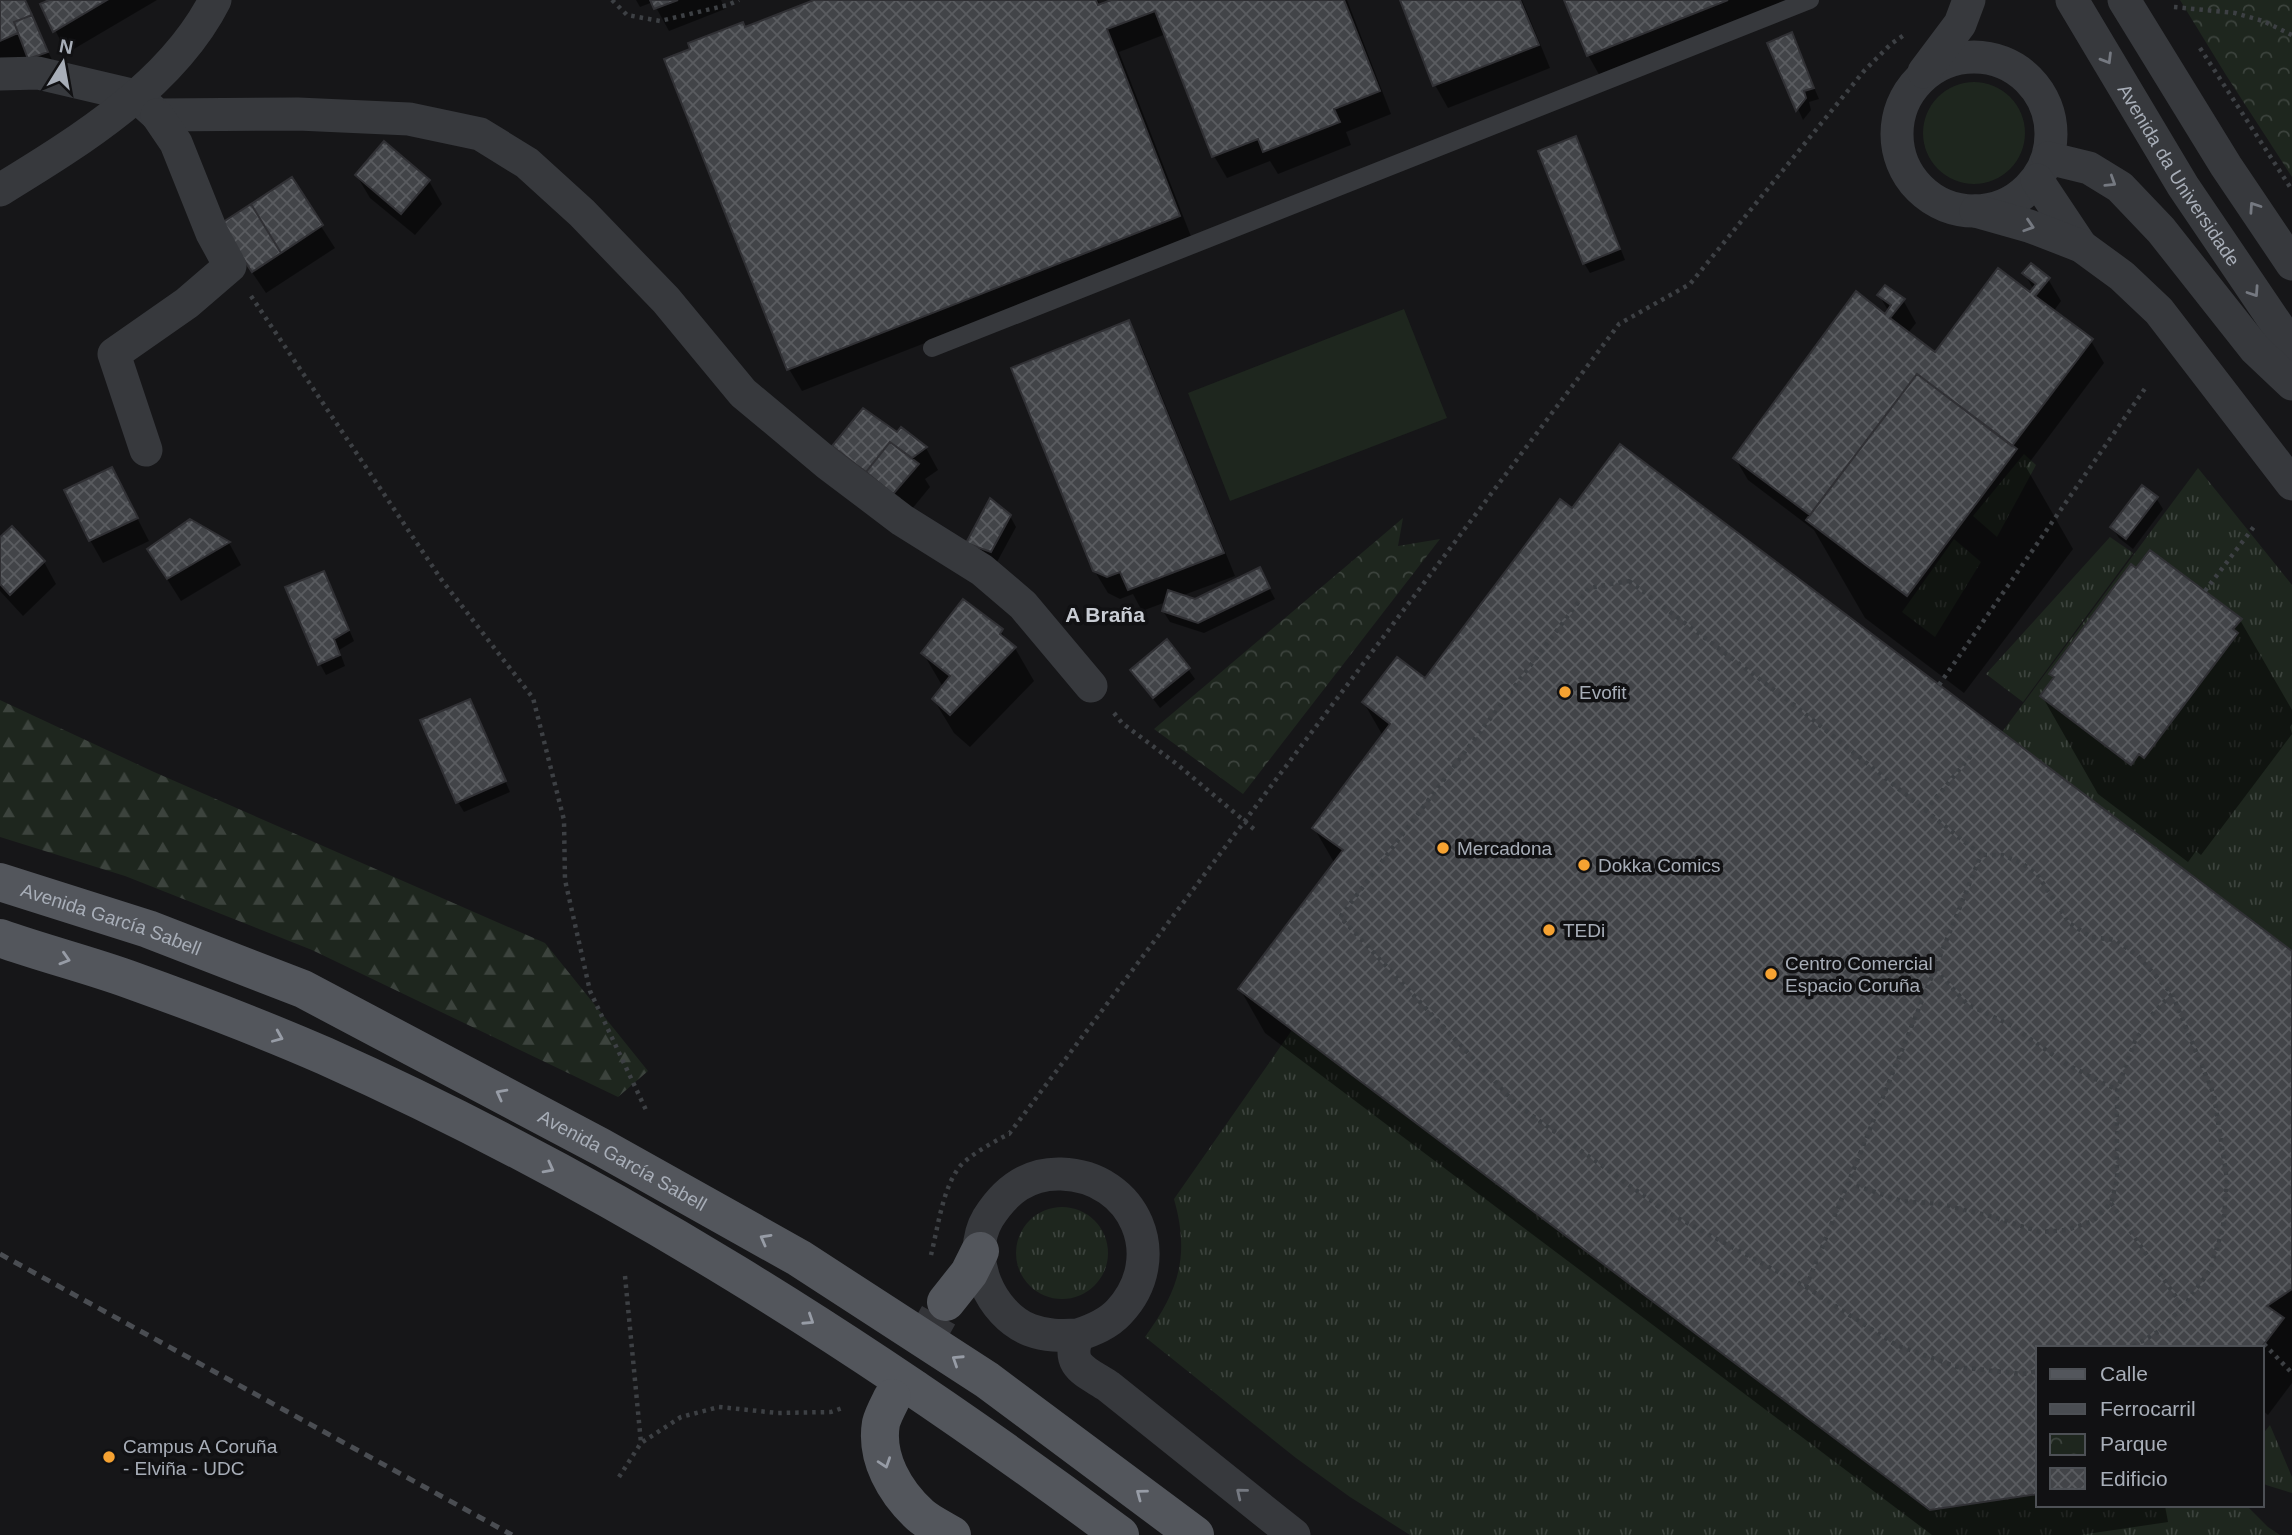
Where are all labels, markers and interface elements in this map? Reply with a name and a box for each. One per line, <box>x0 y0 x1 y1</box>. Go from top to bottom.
north arrow <box>28 28 98 98</box>
text: N <box>57 35 75 58</box>
one-way arrow <box>2099 51 2112 64</box>
street label: Avenida da Universidade <box>2114 80 2244 270</box>
one-way arrow <box>2104 173 2117 186</box>
one-way arrow <box>2250 202 2262 215</box>
one-way arrow <box>2022 218 2034 233</box>
one-way arrow <box>2246 285 2259 298</box>
district label: A Braña <box>1065 603 1145 626</box>
place label: Evofit <box>1579 682 1627 703</box>
marker: Evofit <box>1557 684 1573 700</box>
place label: Mercadona <box>1457 838 1552 859</box>
marker: Mercadona <box>1435 840 1451 856</box>
place label: Dokka Comics <box>1598 855 1720 876</box>
marker: Dokka Comics <box>1576 857 1592 873</box>
street label: Avenida García Sabell <box>18 879 204 959</box>
place label: TEDi <box>1563 920 1605 941</box>
marker: TEDi <box>1541 922 1557 938</box>
one-way arrow <box>58 951 70 965</box>
place label: Centro Comercial Espacio Coruña <box>1785 953 1933 996</box>
marker: Centro Comercial Espacio Coruña <box>1763 966 1779 982</box>
one-way arrow <box>271 1029 284 1043</box>
one-way arrow <box>495 1089 508 1102</box>
street label: Avenida García Sabell <box>535 1105 711 1215</box>
one-way arrow <box>542 1159 555 1173</box>
one-way arrow <box>759 1234 772 1247</box>
one-way arrow <box>801 1311 814 1324</box>
legend <box>2036 1346 2264 1507</box>
one-way arrow <box>951 1356 964 1369</box>
text: Calle <box>2100 1362 2148 1385</box>
text: Ferrocarril <box>2100 1397 2196 1420</box>
text: Parque <box>2100 1432 2168 1455</box>
place label: Campus A Coruña - Elviña - UDC <box>123 1436 278 1479</box>
marker: Campus A Coruña - Elviña - UDC <box>101 1449 117 1465</box>
one-way arrow <box>877 1457 891 1469</box>
text: Edificio <box>2100 1467 2168 1490</box>
one-way arrow <box>1236 1488 1248 1501</box>
one-way arrow <box>1136 1490 1148 1503</box>

